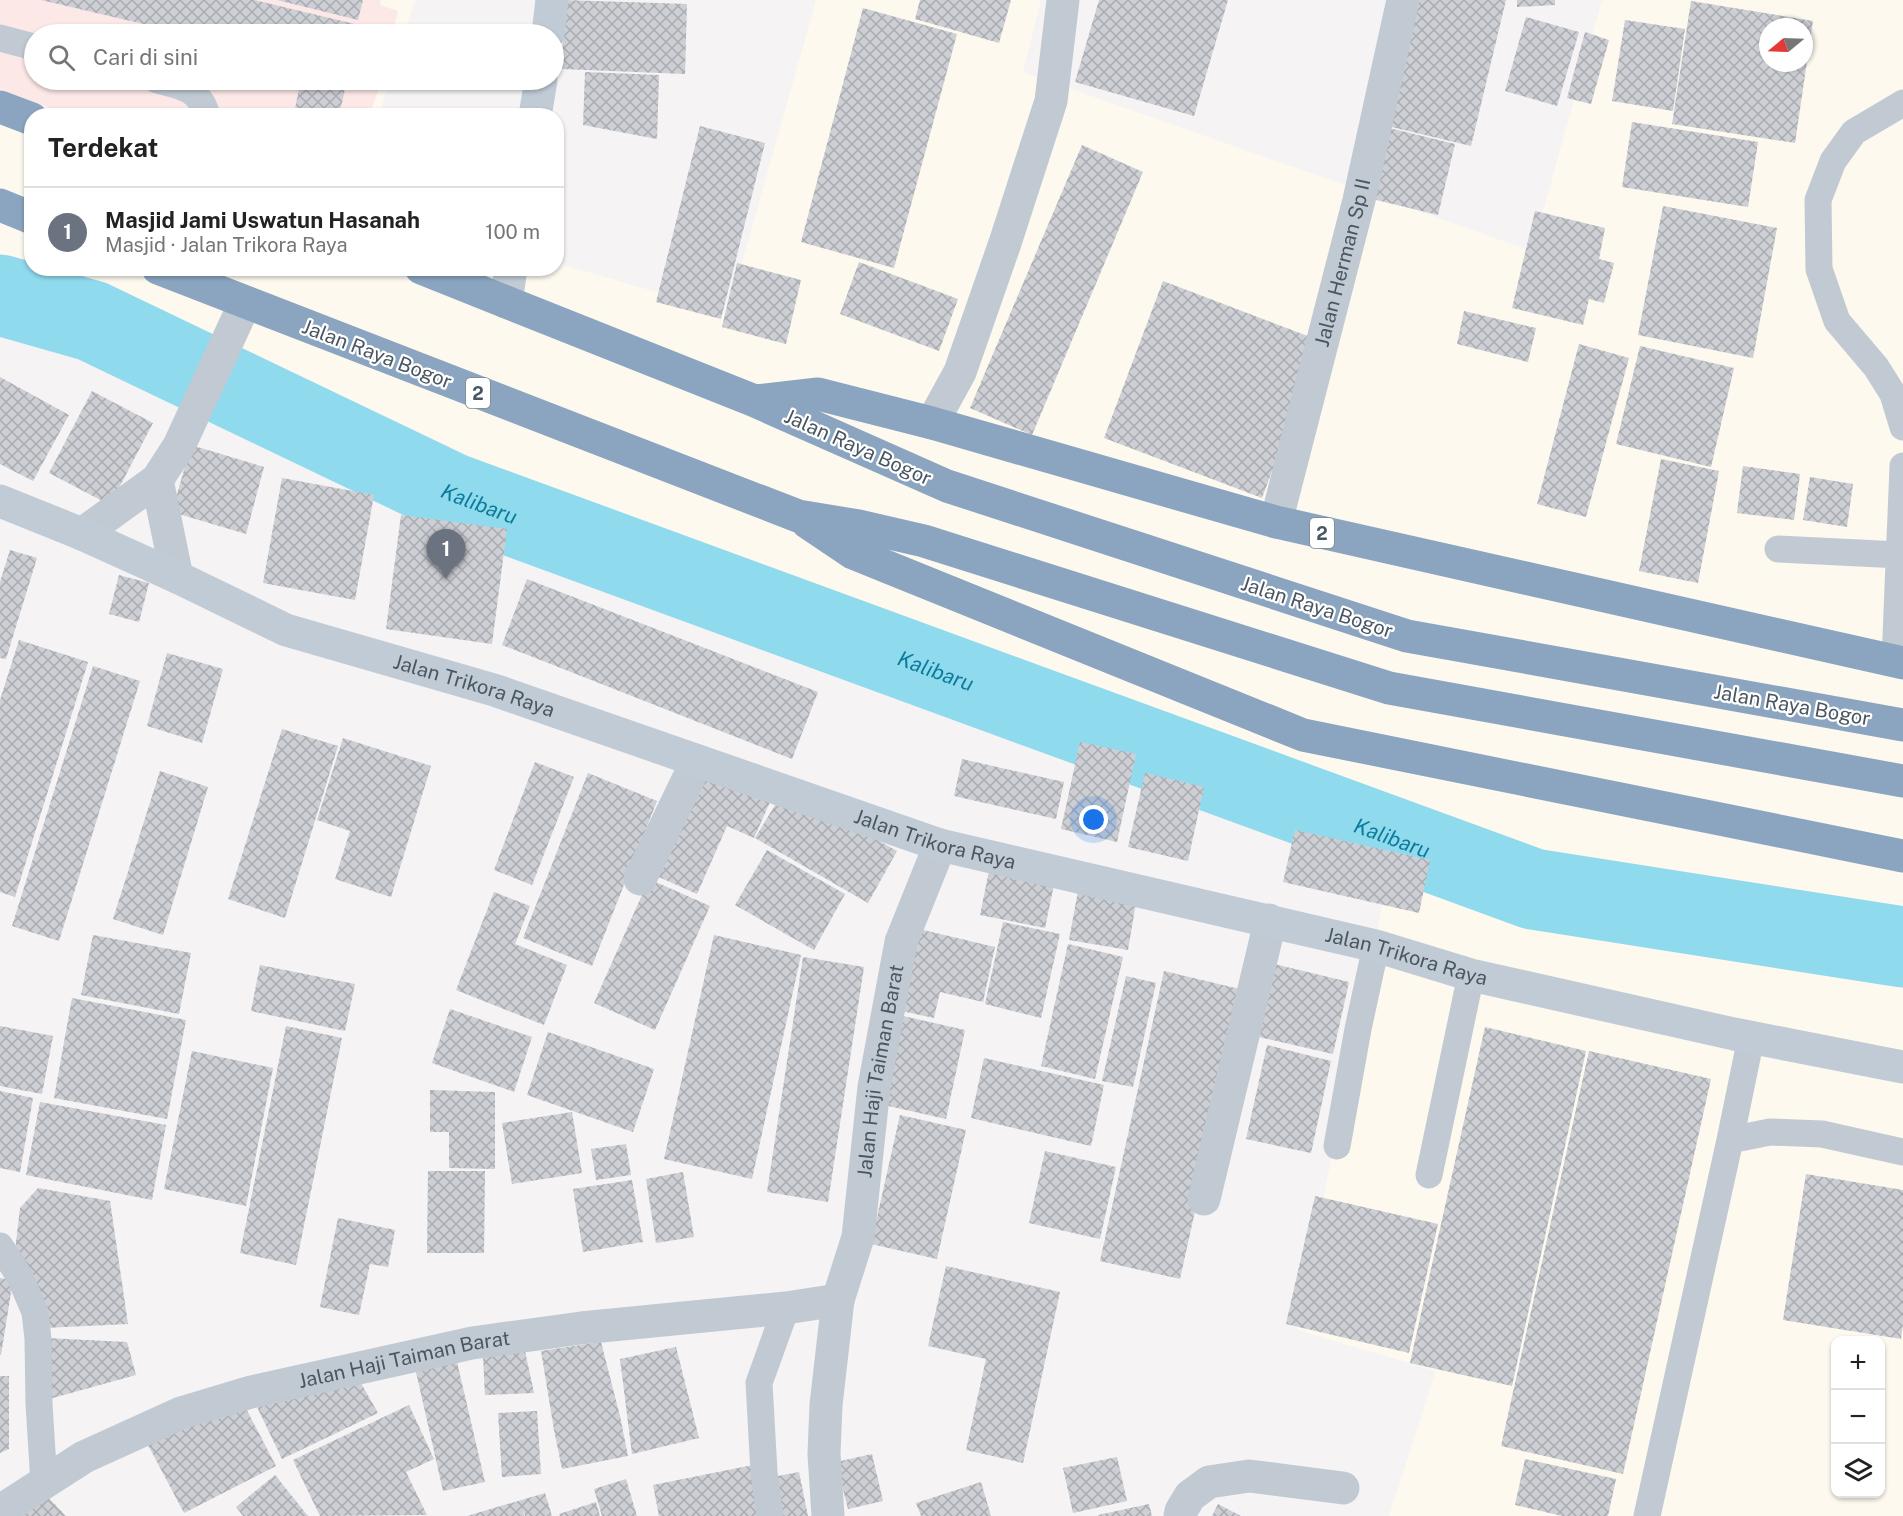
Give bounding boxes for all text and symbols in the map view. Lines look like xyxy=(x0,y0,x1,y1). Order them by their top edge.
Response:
north arrow xyxy=(1759,18,1813,72)
search box xyxy=(24,24,564,90)
icon: search xyxy=(45,41,78,74)
text: Cari di sini xyxy=(93,44,198,70)
text: Terdekat xyxy=(48,132,158,163)
street label: Jalan Herman Sp II xyxy=(1310,176,1375,349)
text: Masjid Jami Uswatun Hasanah xyxy=(105,207,420,233)
text: 1 xyxy=(63,220,72,244)
text: 100 m xyxy=(485,220,540,244)
text: Masjid · Jalan Trikora Raya xyxy=(105,233,348,257)
street label: Jalan Raya Bogor xyxy=(299,314,456,394)
road number: 2 xyxy=(466,378,490,408)
street label: Jalan Raya Bogor xyxy=(781,404,936,490)
water label: Kalibaru xyxy=(437,478,521,529)
road number: 2 xyxy=(1310,518,1334,548)
pin: 1 xyxy=(426,530,466,579)
street label: Jalan Raya Bogor xyxy=(1238,571,1396,643)
water label: Kalibaru xyxy=(894,645,977,696)
street label: Jalan Trikora Raya xyxy=(391,650,558,722)
street label: Jalan Raya Bogor xyxy=(1712,679,1872,731)
street label: Jalan Trikora Raya xyxy=(851,804,1018,874)
your location xyxy=(1079,805,1108,834)
water label: Kalibaru xyxy=(1351,812,1434,863)
street label: Jalan Trikora Raya xyxy=(1323,923,1490,990)
street label: Jalan Haji Taiman Barat xyxy=(852,962,909,1179)
street label: Jalan Haji Taiman Barat xyxy=(296,1326,511,1393)
map controls xyxy=(1831,1336,1885,1498)
button: + xyxy=(1831,1336,1885,1390)
button: − xyxy=(1831,1390,1885,1444)
button: layers xyxy=(1831,1444,1885,1498)

